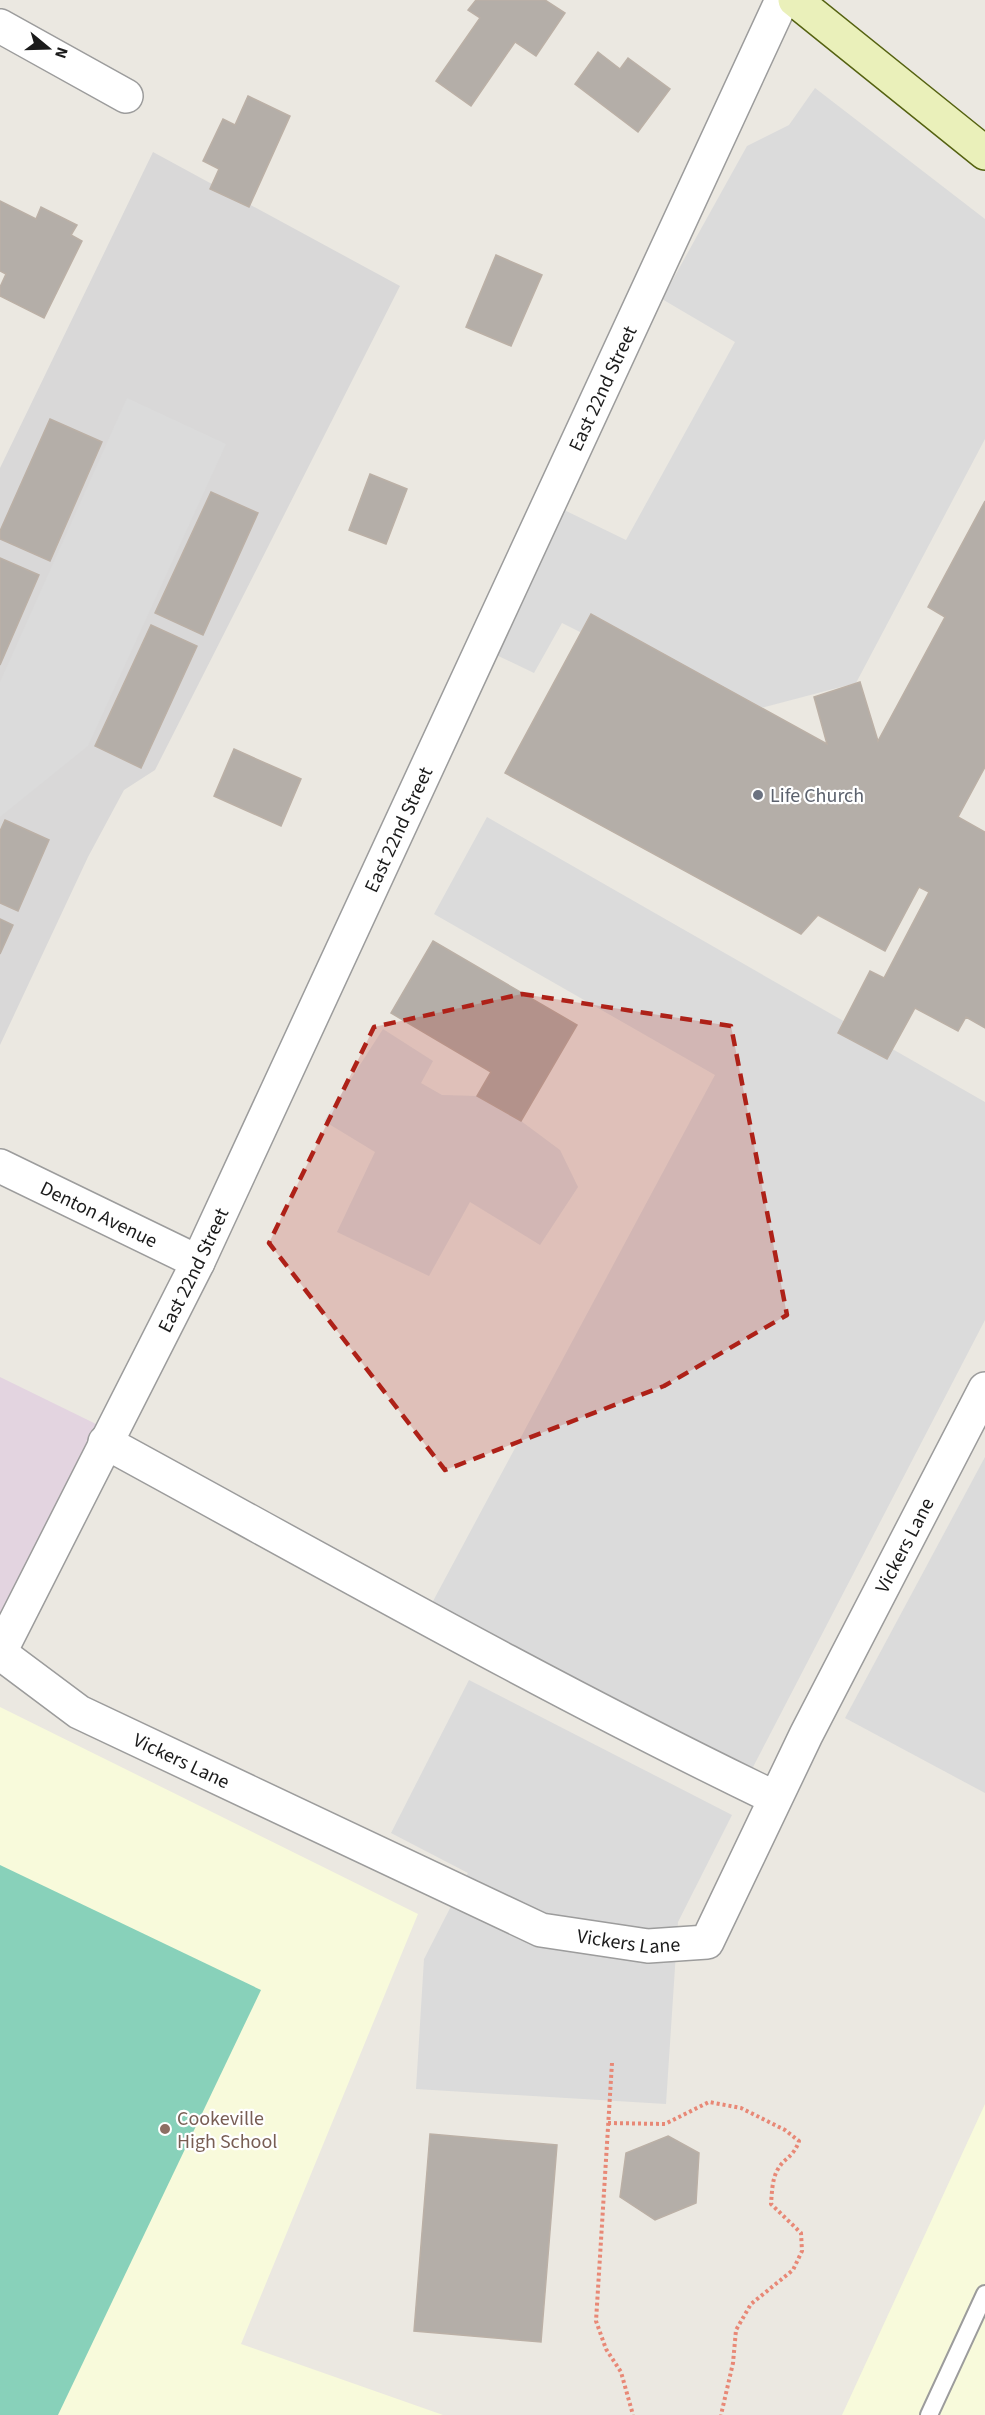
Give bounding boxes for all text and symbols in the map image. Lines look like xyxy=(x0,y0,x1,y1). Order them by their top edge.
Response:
north arrow xyxy=(18,18,78,78)
text: N xyxy=(49,44,73,61)
street label: East 22nd Street xyxy=(562,321,644,456)
street label: East 22nd Street xyxy=(358,762,440,897)
place label: Life Church xyxy=(770,782,864,810)
marker: Life Church xyxy=(751,788,765,802)
street label: Denton Avenue xyxy=(35,1175,162,1255)
street label: East 22nd Street xyxy=(151,1203,236,1338)
street label: Vickers Lane xyxy=(869,1493,941,1598)
street label: Vickers Lane xyxy=(128,1726,234,1796)
street label: Vickers Lane xyxy=(575,1923,681,1961)
place label: Cookeville High School xyxy=(177,2105,277,2156)
marker: Cookeville High School xyxy=(158,2122,172,2136)

